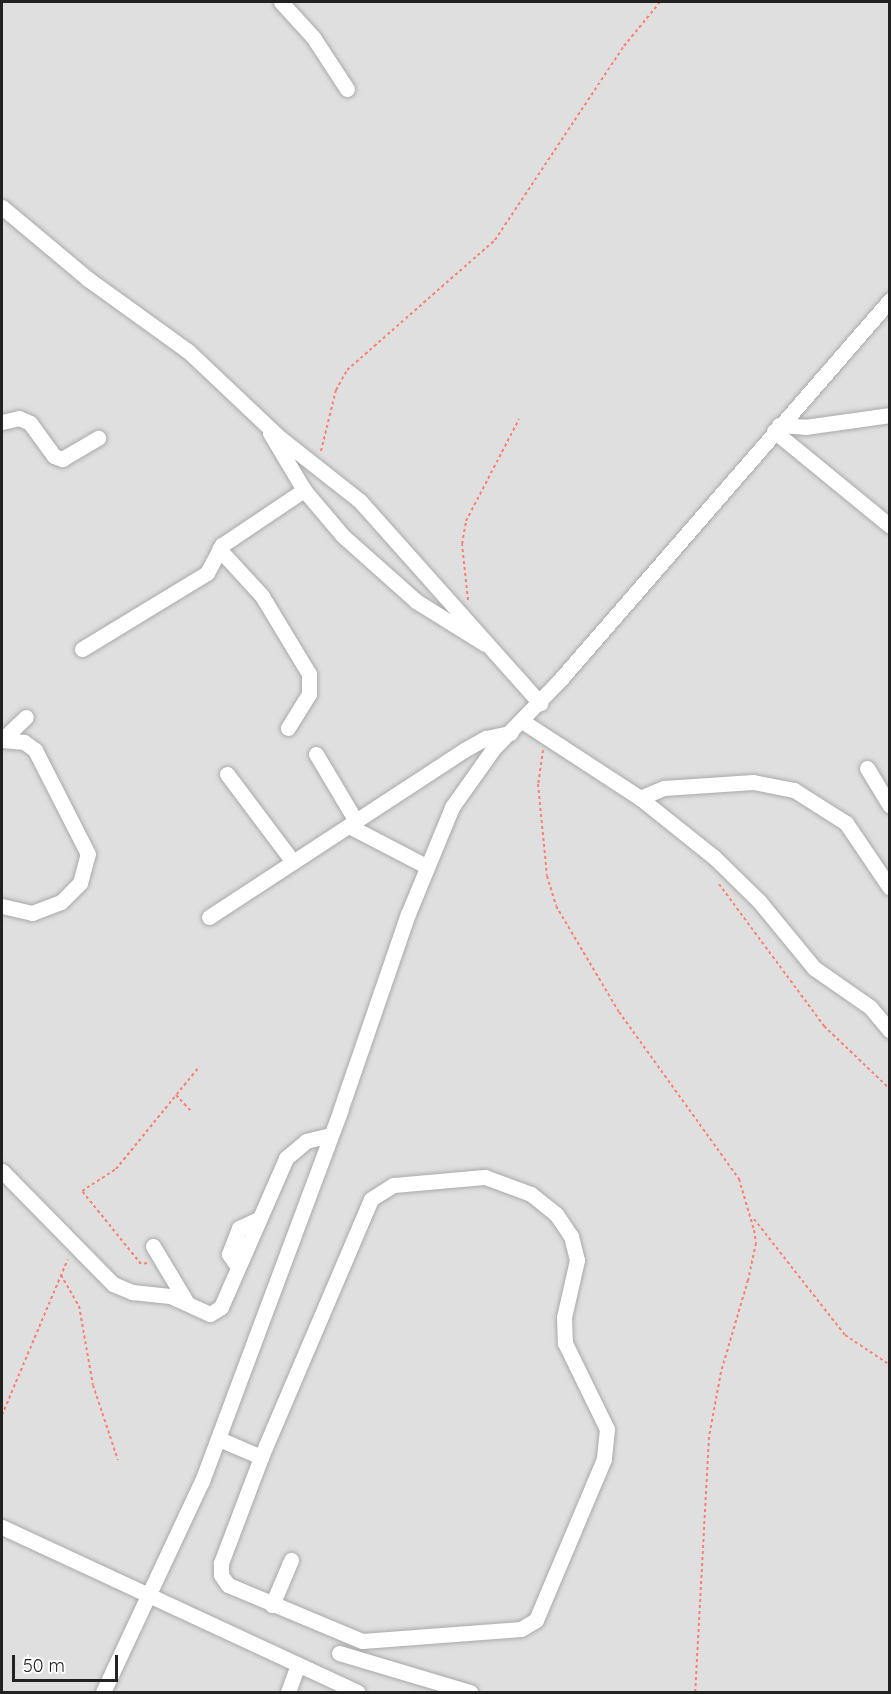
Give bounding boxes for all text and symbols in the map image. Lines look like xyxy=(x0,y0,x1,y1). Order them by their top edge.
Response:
scale bar xyxy=(15,1643,122,1681)
text: 50 m xyxy=(23,1654,65,1677)

